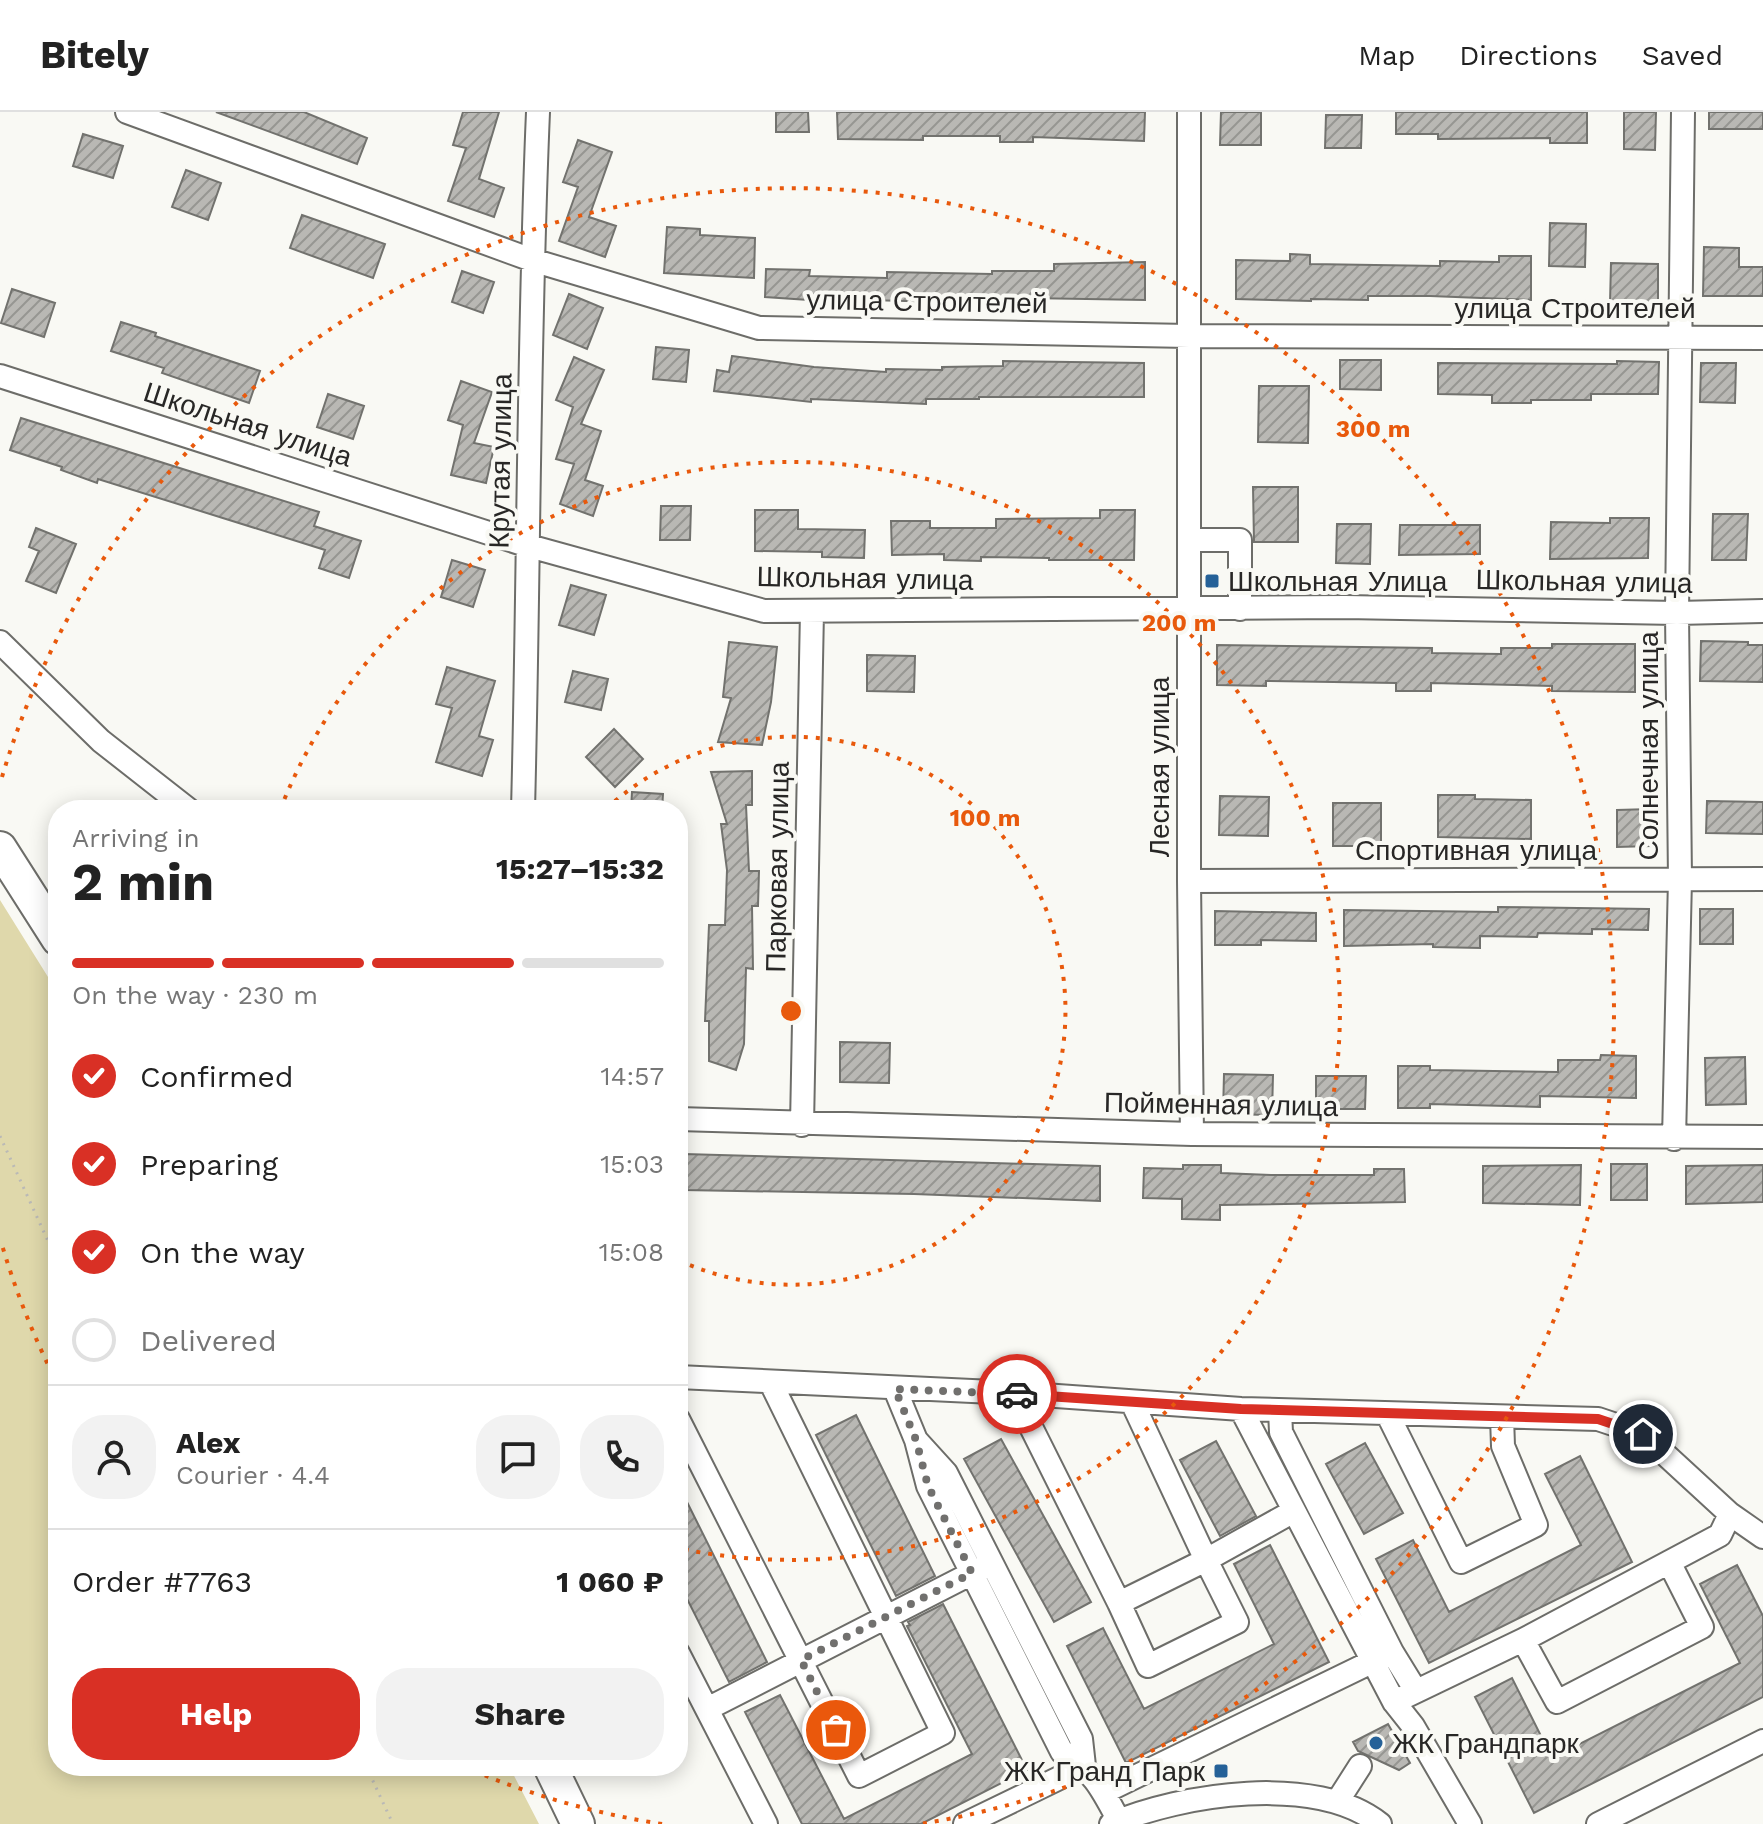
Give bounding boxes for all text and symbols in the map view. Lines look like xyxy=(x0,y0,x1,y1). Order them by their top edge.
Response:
text: Bitely xyxy=(40,33,149,77)
text: Map xyxy=(1358,39,1415,72)
text: Directions xyxy=(1459,39,1598,72)
text: Saved xyxy=(1642,39,1723,72)
street label: улица Строителей xyxy=(806,283,1048,320)
street label: улица Строителей xyxy=(1454,292,1696,325)
street label: Крутая улица xyxy=(482,373,519,549)
street label: Школьная улица xyxy=(140,375,356,474)
text: 300 m xyxy=(1336,415,1410,443)
street label: Школьная улица xyxy=(756,560,974,597)
street label: Школьная улица xyxy=(1475,563,1693,600)
place label: Школьная Улица xyxy=(1228,565,1448,598)
marker: Школьная Улица xyxy=(1203,572,1221,590)
text: 200 m xyxy=(1142,609,1216,637)
street label: Солнечная улица xyxy=(1632,631,1665,860)
street label: Лесная улица xyxy=(1143,676,1176,857)
street label: Парковая улица xyxy=(759,761,796,973)
text: 100 m xyxy=(950,804,1020,832)
text: Arriving in xyxy=(72,823,200,853)
street label: Спортивная улица xyxy=(1355,834,1597,867)
text: 15:27–15:32 xyxy=(496,851,664,886)
text: 2 min xyxy=(72,852,214,913)
text: On the way · 230 m xyxy=(72,980,318,1010)
centre of rings xyxy=(777,997,805,1025)
icon: check xyxy=(72,1054,116,1098)
text: Confirmed xyxy=(140,1059,294,1094)
text: 14:57 xyxy=(601,1061,664,1091)
street label: Пойменная улица xyxy=(1104,1086,1339,1123)
icon: check xyxy=(72,1142,116,1186)
text: Preparing xyxy=(140,1147,278,1182)
text: 15:03 xyxy=(600,1149,664,1179)
icon: check xyxy=(72,1230,116,1274)
text: On the way xyxy=(140,1235,305,1270)
text: 15:08 xyxy=(599,1237,664,1267)
text: Delivered xyxy=(140,1323,277,1358)
courier xyxy=(977,1354,1057,1434)
icon: car xyxy=(995,1372,1039,1416)
pin xyxy=(1609,1400,1677,1468)
icon: home xyxy=(1621,1412,1665,1456)
button: person xyxy=(72,1415,156,1499)
button: chat xyxy=(476,1415,560,1499)
button: phone xyxy=(580,1415,664,1499)
text: Alex xyxy=(176,1425,240,1460)
text: Courier · 4.4 xyxy=(176,1460,330,1490)
text: Order #7763 xyxy=(72,1564,252,1599)
text: 1 060 ₽ xyxy=(556,1564,664,1599)
button: Help xyxy=(72,1668,360,1760)
button: Share xyxy=(376,1668,664,1760)
pin xyxy=(802,1696,870,1764)
icon: bag xyxy=(814,1708,858,1752)
place label: ЖК Грандпарк xyxy=(1392,1727,1580,1760)
marker: ЖК Грандпарк xyxy=(1367,1734,1385,1752)
place label: ЖК Гранд Парк xyxy=(1004,1755,1206,1788)
marker: ЖК Гранд Парк xyxy=(1212,1762,1230,1780)

